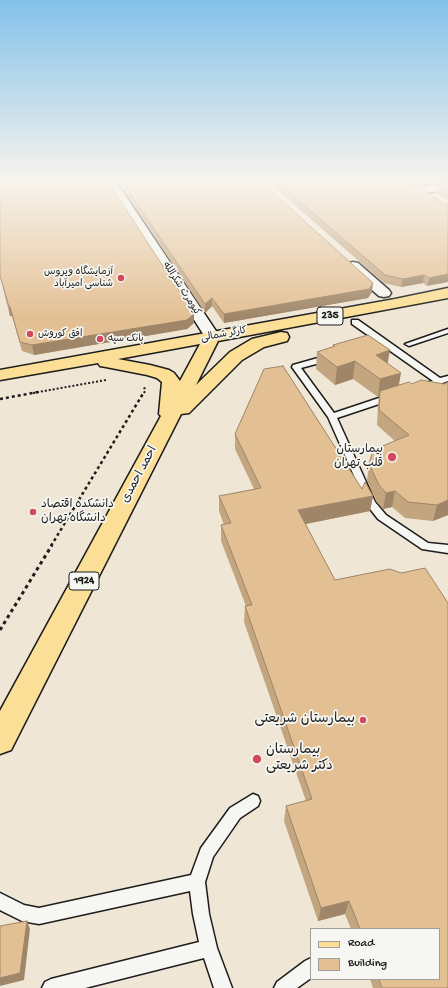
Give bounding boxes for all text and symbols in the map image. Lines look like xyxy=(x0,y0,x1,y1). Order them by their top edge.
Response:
street label: کیومرث شکرالله xyxy=(159,260,203,318)
place label: آزمایشگاه ویروس شناسی امیرآباد xyxy=(44,266,113,290)
marker: آزمایشگاه ویروس شناسی امیرآباد xyxy=(116,273,126,283)
road number: 235 xyxy=(317,307,343,325)
street label: کارگر شمالی xyxy=(200,325,248,345)
place label: افق کوروش xyxy=(38,328,82,340)
marker: افق کوروش xyxy=(25,329,35,339)
place label: بانک سپه xyxy=(108,333,144,345)
marker: بانک سپه xyxy=(95,334,105,344)
place label: بیمارستان قلب تهران xyxy=(334,443,383,471)
street label: احمد احمدی xyxy=(119,444,161,506)
marker: بیمارستان قلب تهران xyxy=(386,451,398,463)
place label: دانشکده اقتصاد دانشگاه تهران xyxy=(41,498,114,526)
marker: دانشکده اقتصاد دانشگاه تهران xyxy=(28,507,38,517)
road number: 1924 xyxy=(69,572,99,590)
place label: بیمارستان شریعتی xyxy=(254,712,355,728)
marker: بیمارستان شریعتی xyxy=(358,715,368,725)
place label: بیمارستان دکتر شریعتی xyxy=(266,743,333,776)
marker: بیمارستان دکتر شریعتی xyxy=(251,753,263,765)
legend xyxy=(310,928,440,980)
text: Road xyxy=(348,937,374,951)
text: Building xyxy=(348,957,387,971)

